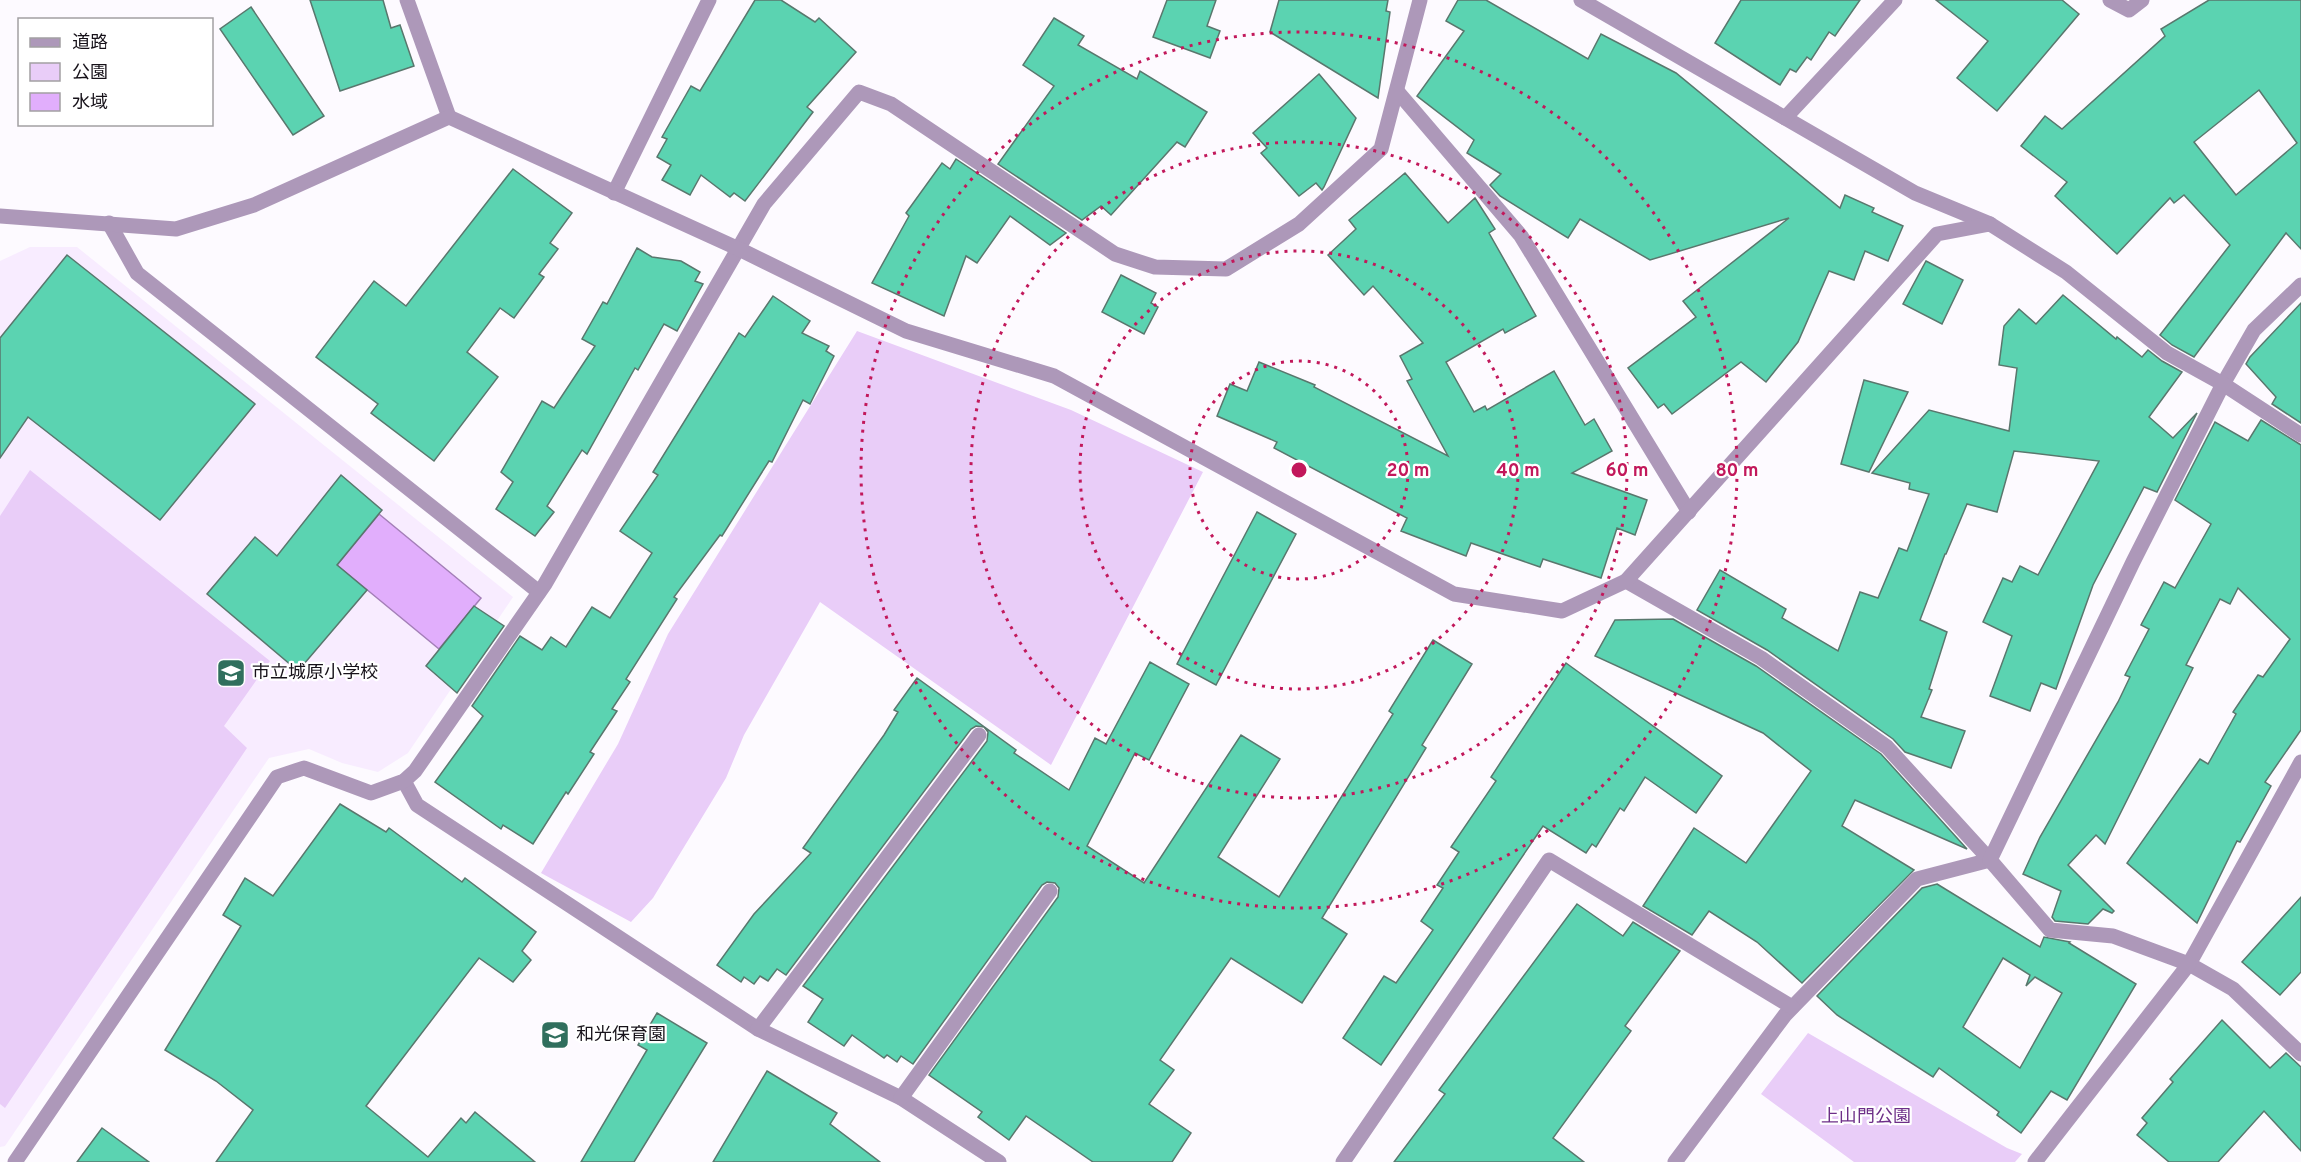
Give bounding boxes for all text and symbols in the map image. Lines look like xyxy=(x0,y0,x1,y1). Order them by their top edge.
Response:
legend xyxy=(18,18,213,126)
text: 道路 xyxy=(72,32,108,55)
text: 公園 xyxy=(72,62,108,85)
text: 水域 xyxy=(72,92,108,115)
centre of rings xyxy=(1289,460,1309,480)
text: 20 m xyxy=(1386,460,1430,483)
text: 40 m xyxy=(1496,460,1540,483)
text: 60 m xyxy=(1605,460,1649,483)
text: 80 m xyxy=(1715,460,1759,483)
school or university icon: 市立城原小学校 xyxy=(215,657,247,689)
place label: 市立城原小学校 xyxy=(252,662,378,685)
school or university icon: 和光保育園 xyxy=(539,1019,571,1051)
place label: 和光保育園 xyxy=(576,1024,666,1047)
park label: 上山門公園 xyxy=(1821,1106,1911,1129)

